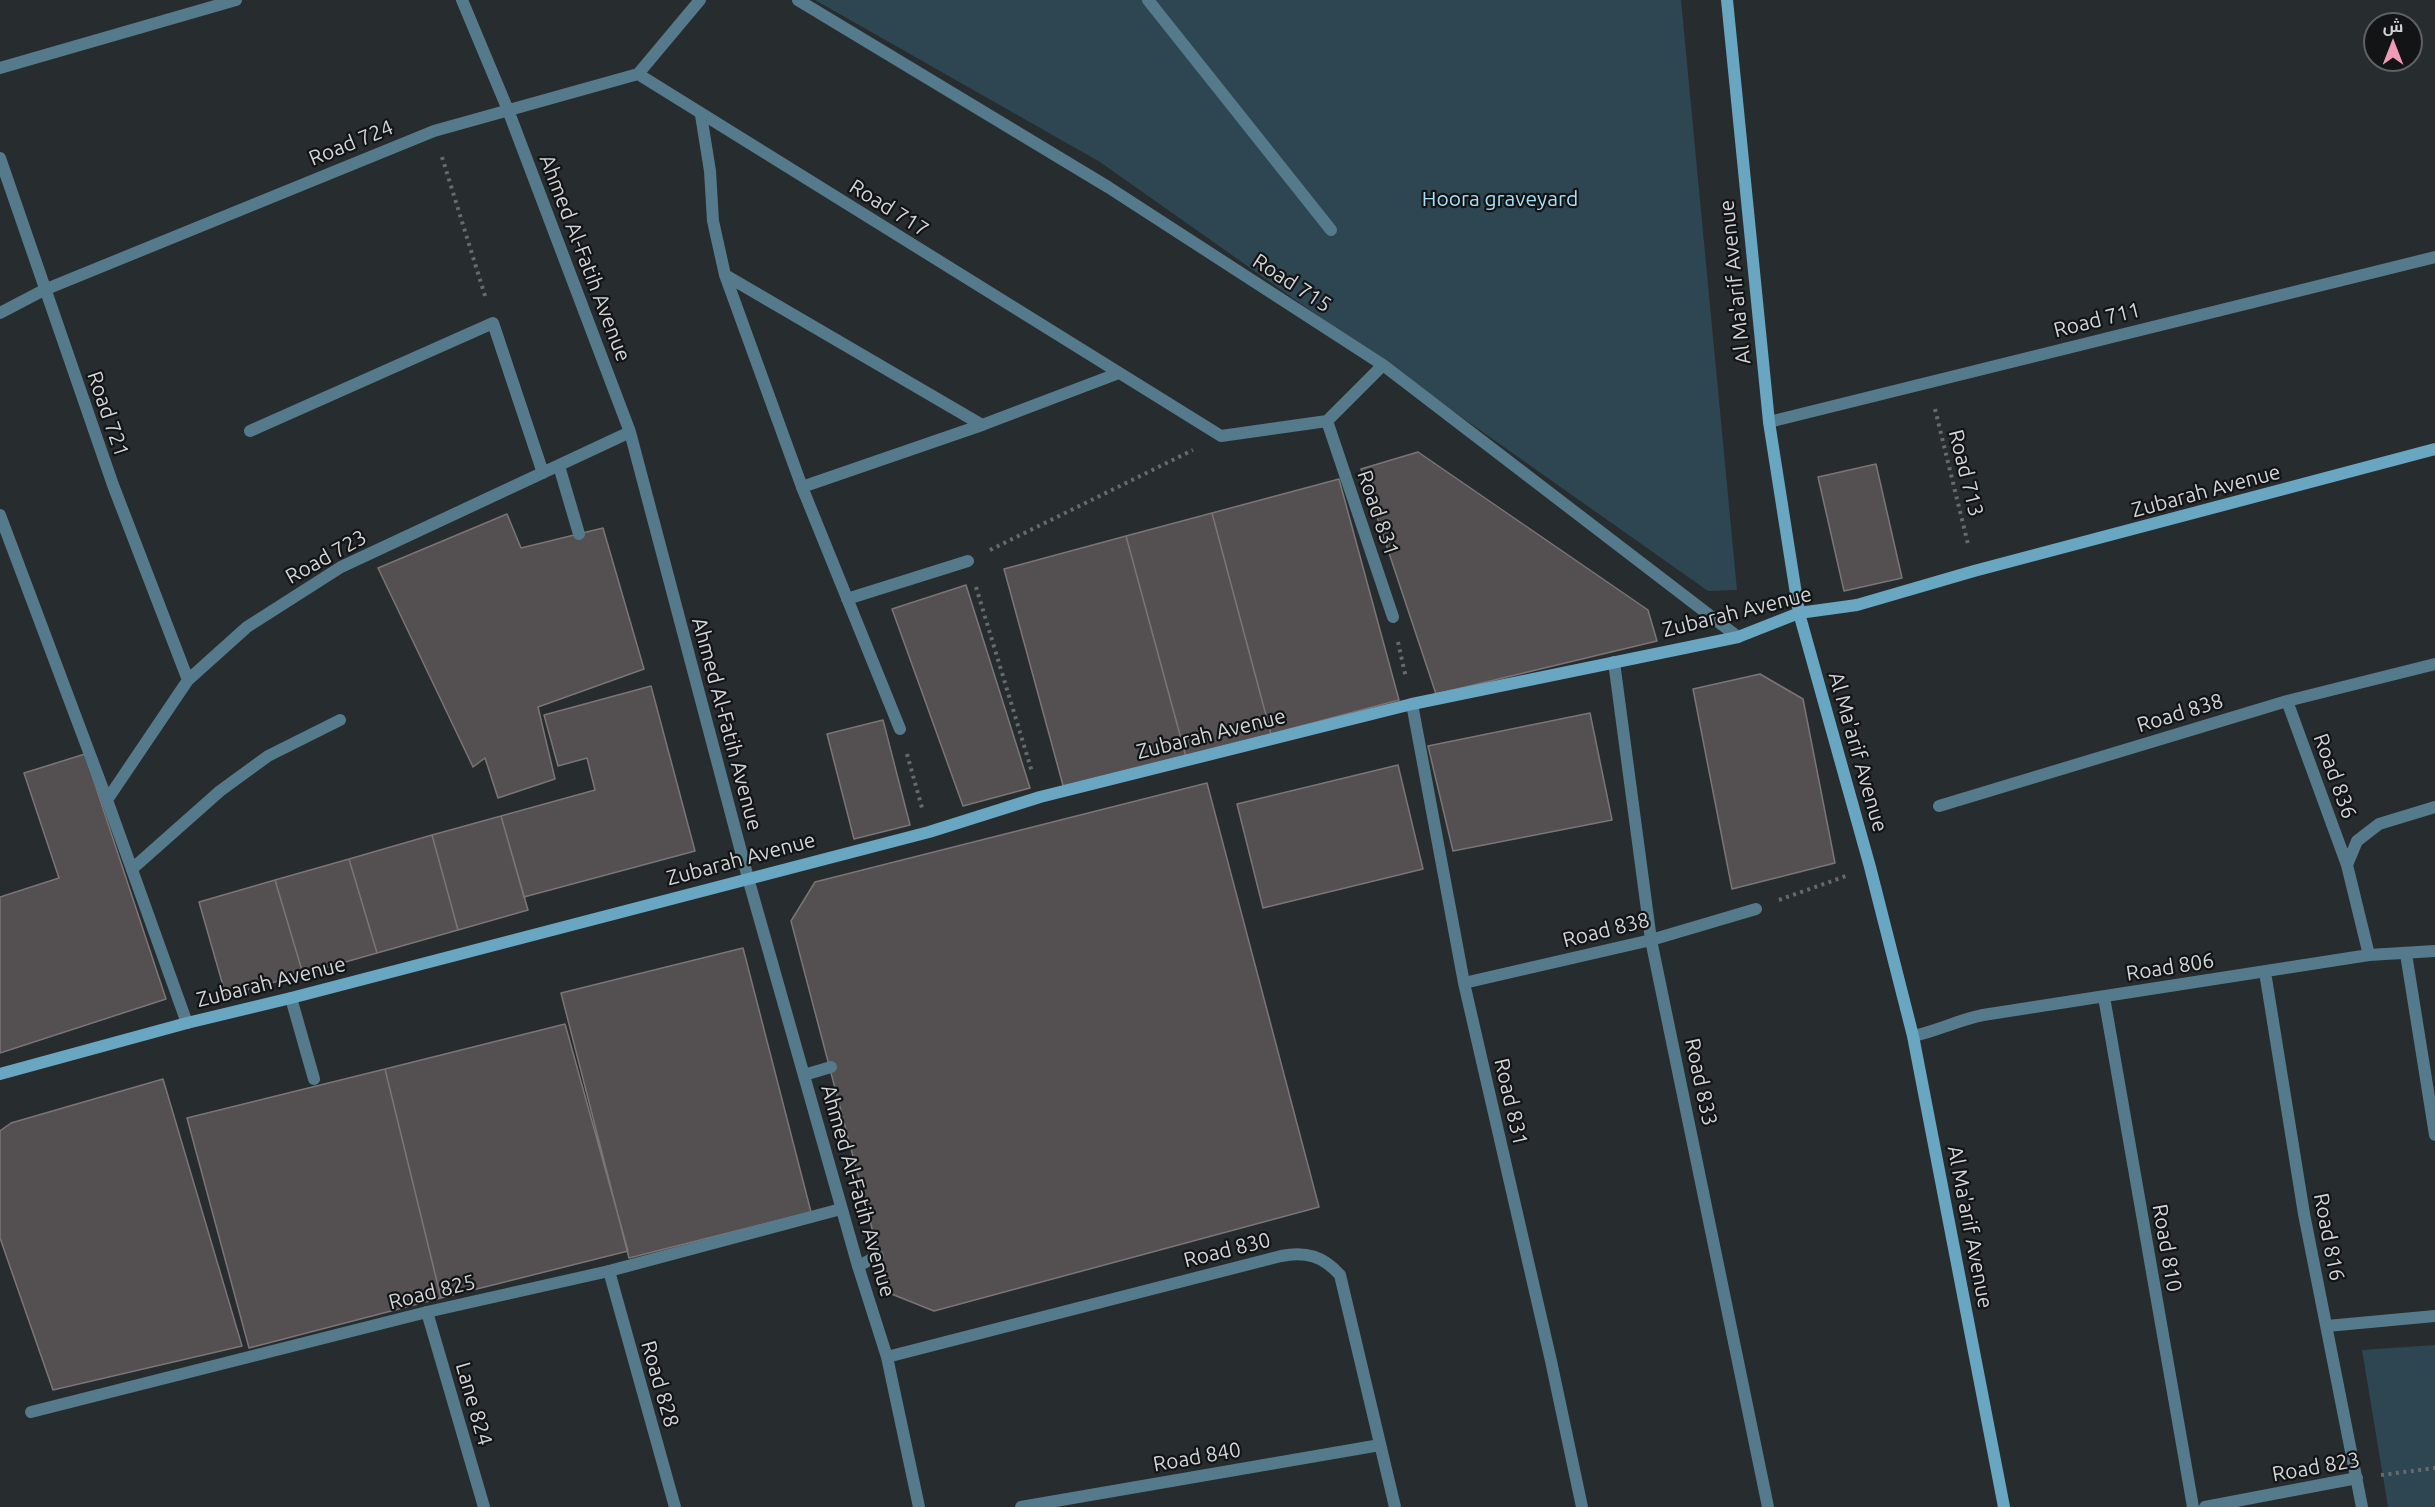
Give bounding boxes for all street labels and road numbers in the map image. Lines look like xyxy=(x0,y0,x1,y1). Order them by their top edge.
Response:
street label: Road 724 xyxy=(305,115,397,171)
street label: Ahmed Al-Fatih Avenue xyxy=(534,151,636,365)
street label: Road 717 xyxy=(845,174,933,242)
street label: Al Ma'arif Avenue xyxy=(1714,199,1756,365)
street label: Road 715 xyxy=(1248,248,1336,318)
street label: Road 711 xyxy=(2051,297,2143,343)
street label: Road 721 xyxy=(82,368,134,460)
street label: Road 713 xyxy=(1943,427,1989,519)
street label: Zubarah Avenue xyxy=(2129,459,2283,523)
street label: Road 831 xyxy=(1352,467,1404,559)
street label: Road 723 xyxy=(281,524,371,590)
street label: Zubarah Avenue xyxy=(1660,581,1814,643)
street label: Ahmed Al-Fatih Avenue xyxy=(686,615,768,833)
street label: Al Ma'arif Avenue xyxy=(1823,669,1893,835)
street label: Road 838 xyxy=(2134,688,2226,738)
street label: Zubarah Avenue xyxy=(1134,703,1288,765)
street label: Road 836 xyxy=(2308,730,2362,822)
street label: Zubarah Avenue xyxy=(664,827,818,891)
street label: Road 838 xyxy=(1560,907,1652,953)
street label: Road 806 xyxy=(2124,948,2216,986)
street label: Zubarah Avenue xyxy=(194,951,348,1013)
street label: Road 833 xyxy=(1679,1036,1723,1128)
street label: Road 831 xyxy=(1489,1056,1533,1148)
street label: Ahmed Al-Fatih Avenue xyxy=(816,1082,900,1300)
street label: Al Ma'arif Avenue xyxy=(1942,1144,1998,1310)
street label: Road 816 xyxy=(2308,1191,2350,1283)
street label: Road 810 xyxy=(2147,1202,2187,1294)
street label: Road 830 xyxy=(1181,1227,1273,1273)
street label: Road 825 xyxy=(386,1269,478,1315)
street label: Road 828 xyxy=(636,1338,684,1430)
street label: Lane 824 xyxy=(450,1359,498,1449)
street label: Road 840 xyxy=(1151,1437,1243,1477)
street label: Road 823 xyxy=(2270,1447,2362,1487)

